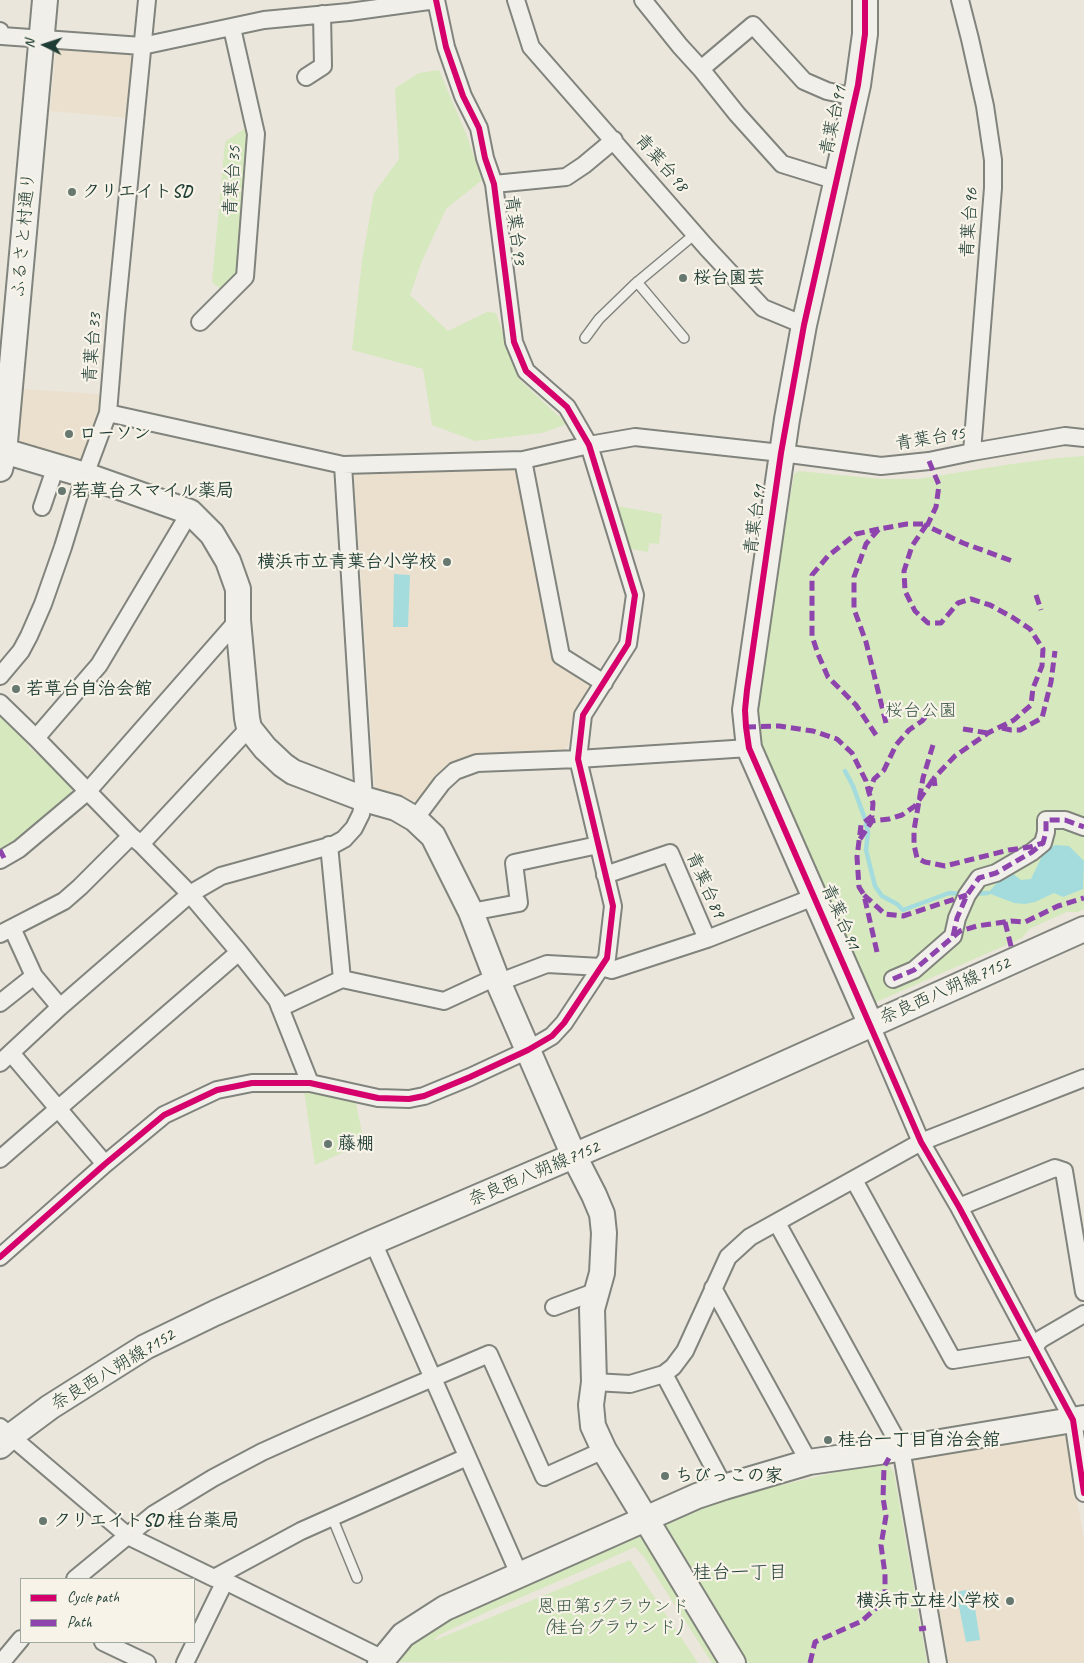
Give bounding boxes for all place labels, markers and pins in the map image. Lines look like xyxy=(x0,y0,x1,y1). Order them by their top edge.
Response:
place label: クリエイトSD xyxy=(82,181,192,203)
marker: クリエイトSD xyxy=(66,186,78,198)
place label: 桜台園芸 xyxy=(693,267,765,289)
marker: 桜台園芸 xyxy=(677,272,689,284)
place label: ローソン xyxy=(79,423,151,445)
marker: ローソン xyxy=(63,428,75,440)
place label: 若草台スマイル薬局 xyxy=(72,480,234,502)
marker: 若草台スマイル薬局 xyxy=(56,485,68,497)
place label: 横浜市立青葉台小学校 xyxy=(257,551,437,573)
marker: 横浜市立青葉台小学校 xyxy=(441,556,453,568)
place label: 若草台自治会館 xyxy=(26,678,152,700)
marker: 若草台自治会館 xyxy=(10,683,22,695)
place label: 藤棚 xyxy=(338,1133,374,1155)
marker: 藤棚 xyxy=(322,1138,334,1150)
place label: 桂台一丁目自治会舘 xyxy=(838,1429,1000,1451)
marker: 桂台一丁目自治会舘 xyxy=(822,1434,834,1446)
place label: ちびっこの家 xyxy=(675,1465,783,1487)
marker: ちびっこの家 xyxy=(659,1470,671,1482)
place label: クリエイトSD 桂台薬局 xyxy=(53,1510,239,1532)
marker: クリエイトSD 桂台薬局 xyxy=(37,1515,49,1527)
place label: 横浜市立桂小学校 xyxy=(856,1590,1000,1612)
marker: 横浜市立桂小学校 xyxy=(1004,1595,1016,1607)

